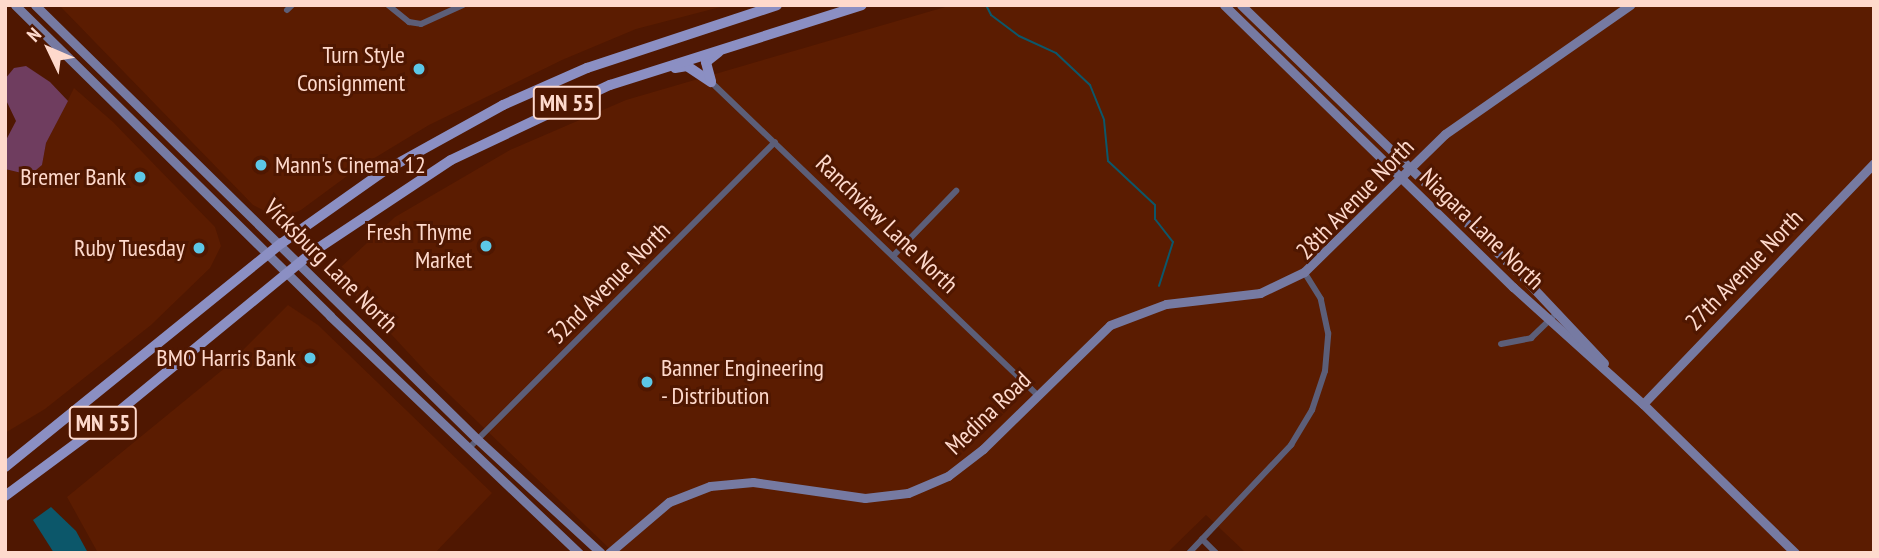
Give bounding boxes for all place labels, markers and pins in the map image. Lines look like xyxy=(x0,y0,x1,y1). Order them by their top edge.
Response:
place label: Turn Style Consignment xyxy=(297,41,405,97)
marker: Turn Style Consignment xyxy=(411,61,427,77)
place label: Mann's Cinema 12 xyxy=(275,151,426,179)
marker: Mann's Cinema 12 xyxy=(253,157,269,173)
place label: Bremer Bank xyxy=(20,163,126,191)
marker: Bremer Bank xyxy=(132,169,148,185)
place label: Fresh Thyme Market xyxy=(366,218,472,274)
place label: Ruby Tuesday xyxy=(73,234,185,262)
marker: Fresh Thyme Market xyxy=(478,238,494,254)
marker: Ruby Tuesday xyxy=(191,240,207,256)
place label: BMO Harris Bank xyxy=(156,344,296,372)
marker: BMO Harris Bank xyxy=(302,350,318,366)
place label: Banner Engineering - Distribution xyxy=(661,354,824,410)
marker: Banner Engineering - Distribution xyxy=(639,374,655,390)

